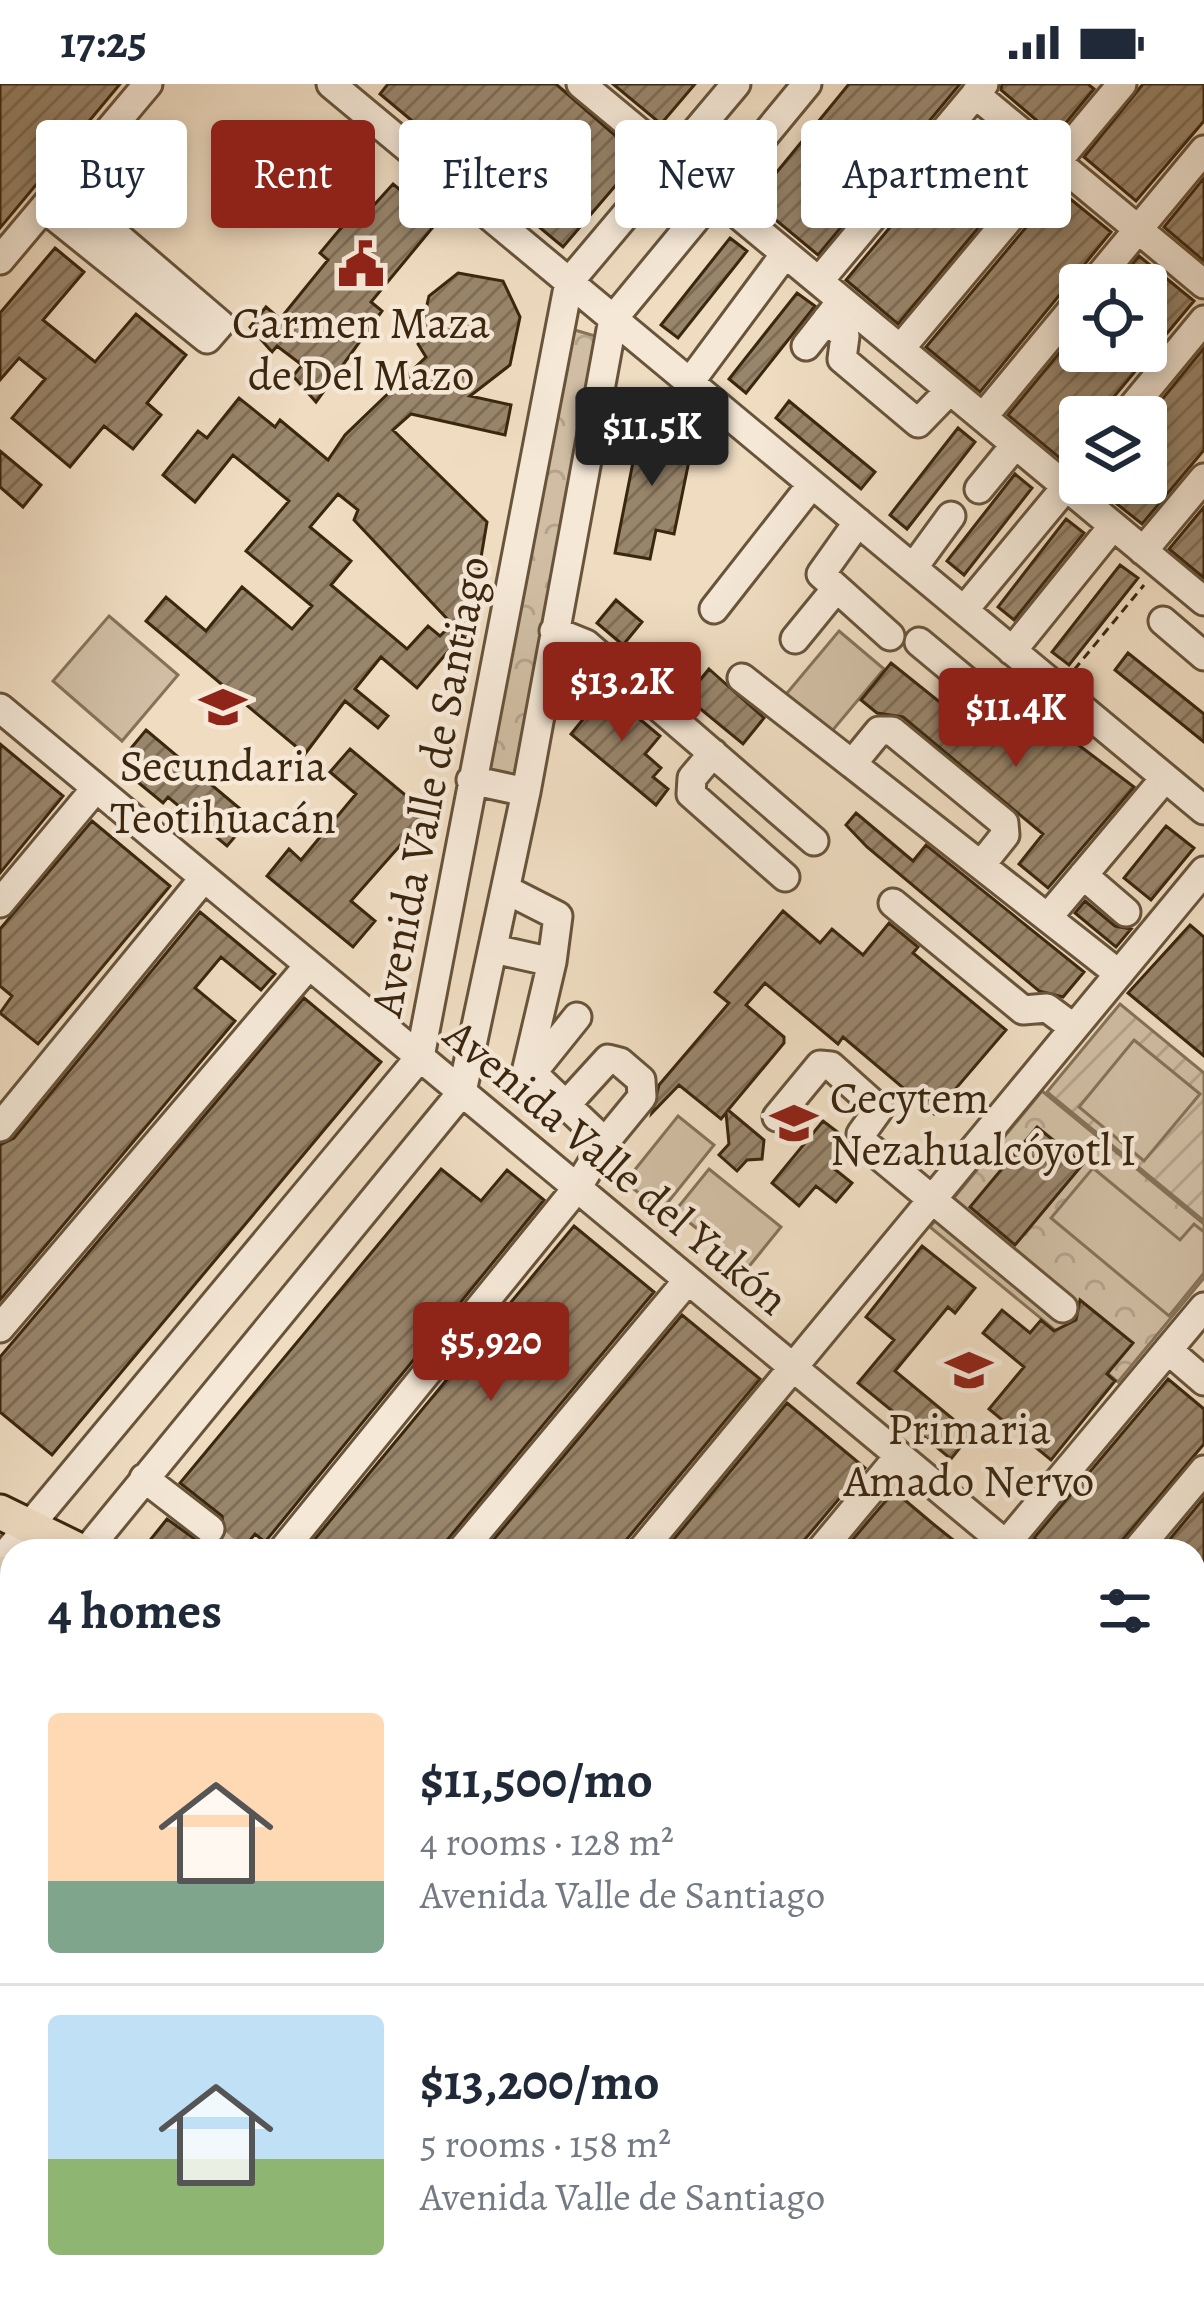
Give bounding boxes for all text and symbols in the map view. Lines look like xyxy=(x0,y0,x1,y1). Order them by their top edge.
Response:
text: 17:25 xyxy=(60,11,147,73)
chip: Buy xyxy=(36,120,187,228)
chip: Rent xyxy=(211,120,375,228)
chip: Filters xyxy=(399,120,591,228)
chip: New xyxy=(615,120,777,228)
chip: Apartment xyxy=(801,120,1071,228)
public building icon: Carmen Maza de Del Mazo xyxy=(336,239,386,289)
map controls xyxy=(1059,264,1167,504)
button: locate xyxy=(1059,264,1167,372)
place label: Carmen Maza de Del Mazo xyxy=(232,292,490,406)
pin: $11.5K xyxy=(554,387,750,489)
button: layers xyxy=(1059,396,1167,504)
text: $11.5K xyxy=(602,399,702,452)
street label: Avenida Valle de Santiago xyxy=(355,551,505,1022)
pin: $13.2K xyxy=(524,642,720,744)
text: $13.2K xyxy=(570,654,674,707)
pin: $11.4K xyxy=(918,668,1114,770)
text: $11.4K xyxy=(966,680,1066,733)
school or university icon: Secundaria Teotihuacán xyxy=(198,682,248,732)
place label: Secundaria Teotihuacán xyxy=(110,735,336,849)
street label: Avenida Valle del Yukón xyxy=(430,1004,802,1329)
place label: Cecytem Nezahualcóyotl I xyxy=(830,1067,1136,1181)
school or university icon: Cecytem Nezahualcóyotl I xyxy=(769,1098,819,1148)
pin: $5,920 xyxy=(393,1302,589,1404)
text: $5,920 xyxy=(440,1314,542,1367)
school or university icon: Primaria Amado Nervo xyxy=(944,1345,994,1395)
place label: Primaria Amado Nervo xyxy=(843,1398,1094,1512)
text: 4 homes xyxy=(48,1576,222,1646)
icon: filters xyxy=(1092,1578,1158,1644)
text: $11,500/mo xyxy=(420,1745,653,1815)
icon: home xyxy=(144,1761,288,1905)
text: 4 rooms · 128 m² xyxy=(420,1815,674,1868)
text: Avenida Valle de Santiago xyxy=(420,1868,825,1921)
text: $13,200/mo xyxy=(420,2047,659,2117)
icon: home xyxy=(144,2063,288,2207)
text: 5 rooms · 158 m² xyxy=(420,2117,671,2170)
text: Avenida Valle de Santiago xyxy=(420,2170,825,2223)

